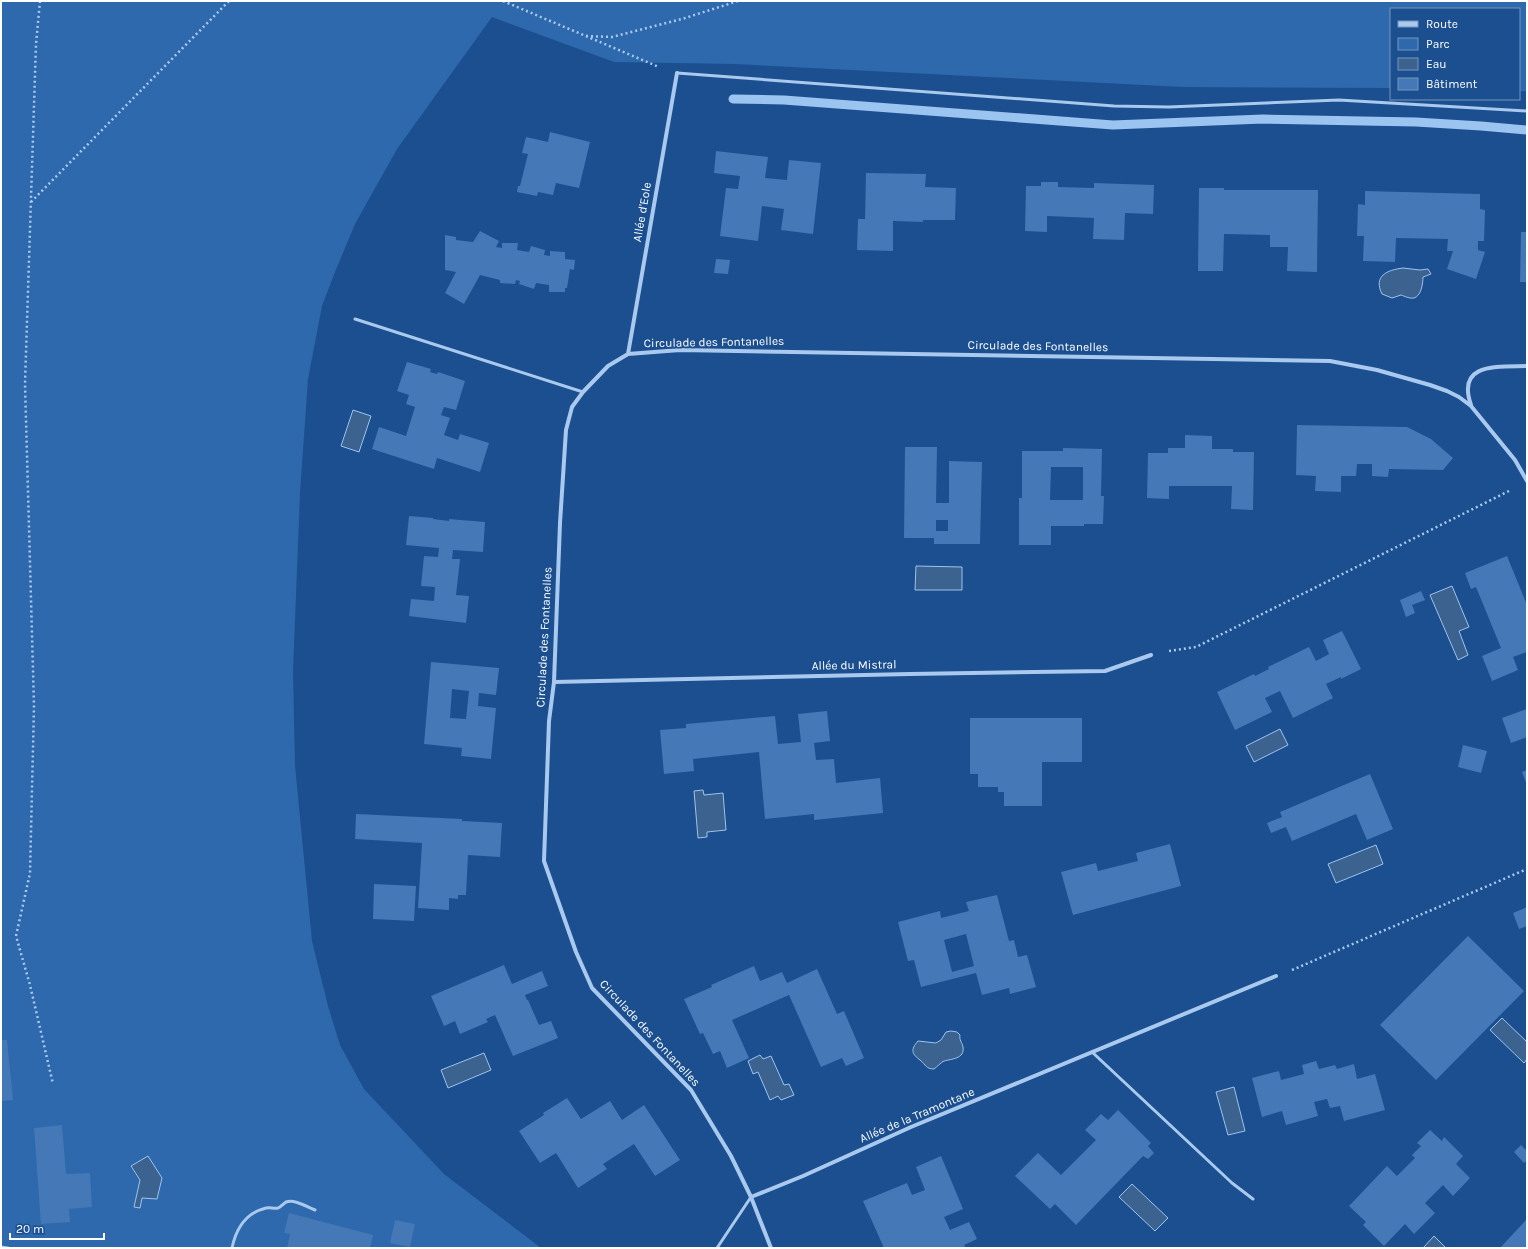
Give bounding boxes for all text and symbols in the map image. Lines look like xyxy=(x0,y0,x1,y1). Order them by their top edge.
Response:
legend xyxy=(1390,8,1520,100)
text: Route xyxy=(1426,17,1458,31)
text: Parc xyxy=(1426,37,1450,51)
text: Eau xyxy=(1426,57,1447,71)
text: Bâtiment xyxy=(1426,77,1478,91)
street label: Allée d'Eole xyxy=(630,181,654,243)
street label: Circulade des Fontanelles xyxy=(644,334,784,350)
street label: Circulade des Fontanelles xyxy=(968,338,1108,354)
street label: Circulade des Fontanelles xyxy=(533,566,555,708)
street label: Allée du Mistral xyxy=(811,657,897,673)
street label: Circulade des Fontanelles xyxy=(597,977,703,1089)
street label: Allée de la Tramontane xyxy=(857,1084,977,1146)
scale bar xyxy=(10,1215,104,1241)
text: 20 m xyxy=(16,1222,44,1236)

